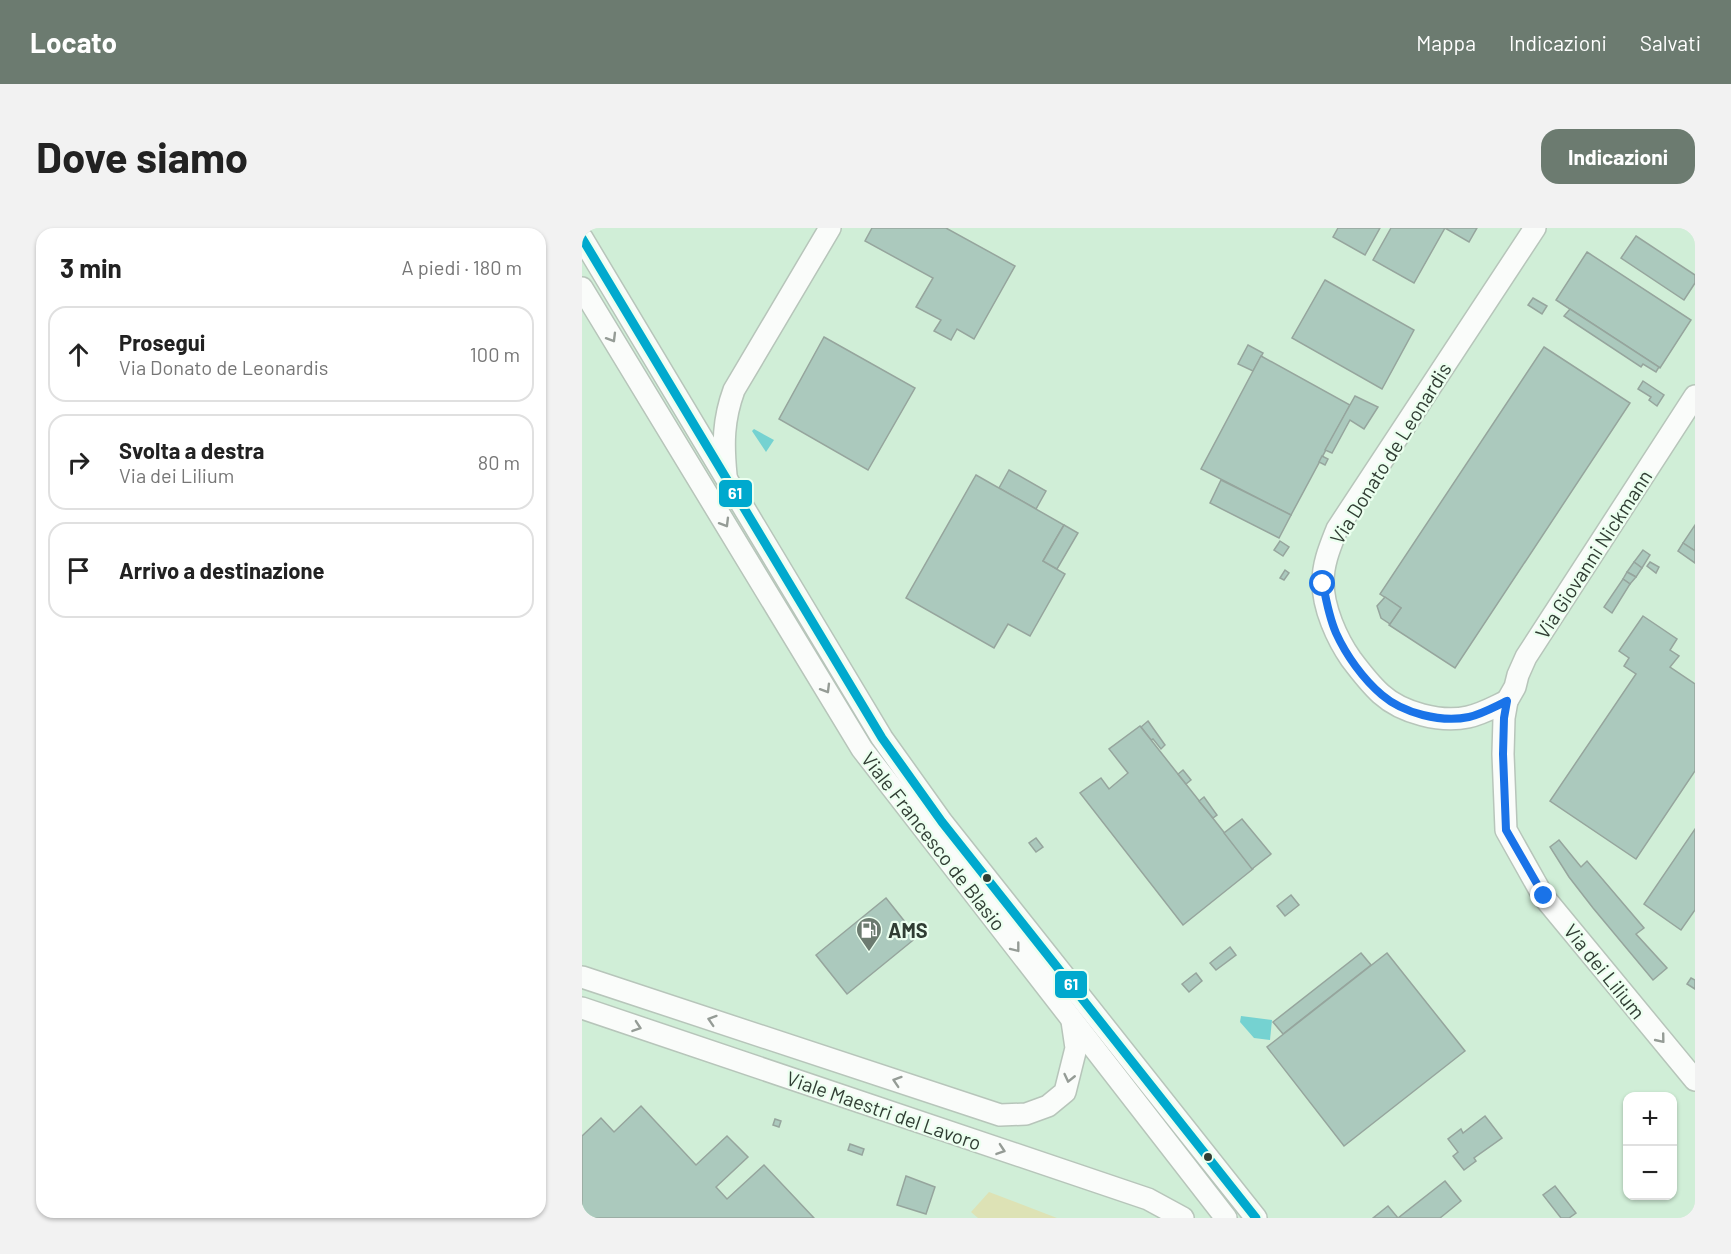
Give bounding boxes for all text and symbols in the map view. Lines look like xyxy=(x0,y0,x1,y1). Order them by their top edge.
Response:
text: Locato xyxy=(30,25,117,59)
text: Mappa xyxy=(1416,30,1476,55)
text: Indicazioni xyxy=(1509,30,1607,55)
text: Salvati xyxy=(1640,30,1701,55)
button: Indicazioni xyxy=(1541,129,1695,184)
text: Dove siamo xyxy=(36,131,248,181)
text: 3 min xyxy=(60,252,122,283)
text: A piedi · 180 m xyxy=(402,255,522,279)
text: Prosegui xyxy=(119,329,205,355)
one-way arrow xyxy=(605,332,617,342)
icon: ahead xyxy=(62,338,95,371)
text: 100 m xyxy=(470,342,520,366)
text: Via Donato de Leonardis xyxy=(119,355,328,379)
street label: Via Donato de Leonardis xyxy=(1324,358,1456,548)
text: Svolta a destra xyxy=(119,437,264,463)
icon: right xyxy=(62,446,95,479)
text: 80 m xyxy=(478,450,520,474)
text: Via dei Lilium xyxy=(119,463,234,487)
street label: Via Giovanni Nickmann xyxy=(1529,465,1657,643)
line badge: 61 xyxy=(718,479,753,508)
text: 61 xyxy=(728,483,742,502)
one-way arrow xyxy=(717,517,729,527)
icon: arrive xyxy=(62,554,95,587)
text: Arrivo a destinazione xyxy=(119,557,325,583)
route start xyxy=(1309,570,1335,596)
one-way arrow xyxy=(818,683,830,693)
street label: Viale Francesco de Blasio xyxy=(857,747,1011,935)
unlabelled marker xyxy=(981,872,993,884)
route end xyxy=(1530,882,1556,908)
fuel station icon: AMS xyxy=(854,915,884,953)
place label: AMS xyxy=(888,918,928,942)
street label: Via dei Lilium xyxy=(1559,919,1651,1023)
one-way arrow xyxy=(1009,941,1020,952)
line badge: 61 xyxy=(1054,970,1088,999)
text: 61 xyxy=(1064,974,1078,993)
one-way arrow xyxy=(707,1015,718,1027)
one-way arrow xyxy=(631,1019,642,1032)
one-way arrow xyxy=(1654,1032,1665,1043)
street label: Viale Maestri del Lavoro xyxy=(783,1065,985,1155)
one-way arrow xyxy=(1063,1072,1076,1082)
one-way arrow xyxy=(892,1076,903,1088)
map controls xyxy=(1623,1092,1677,1200)
button: + xyxy=(1623,1092,1677,1146)
one-way arrow xyxy=(995,1142,1006,1155)
button: − xyxy=(1623,1146,1677,1200)
unlabelled marker xyxy=(1202,1151,1214,1163)

